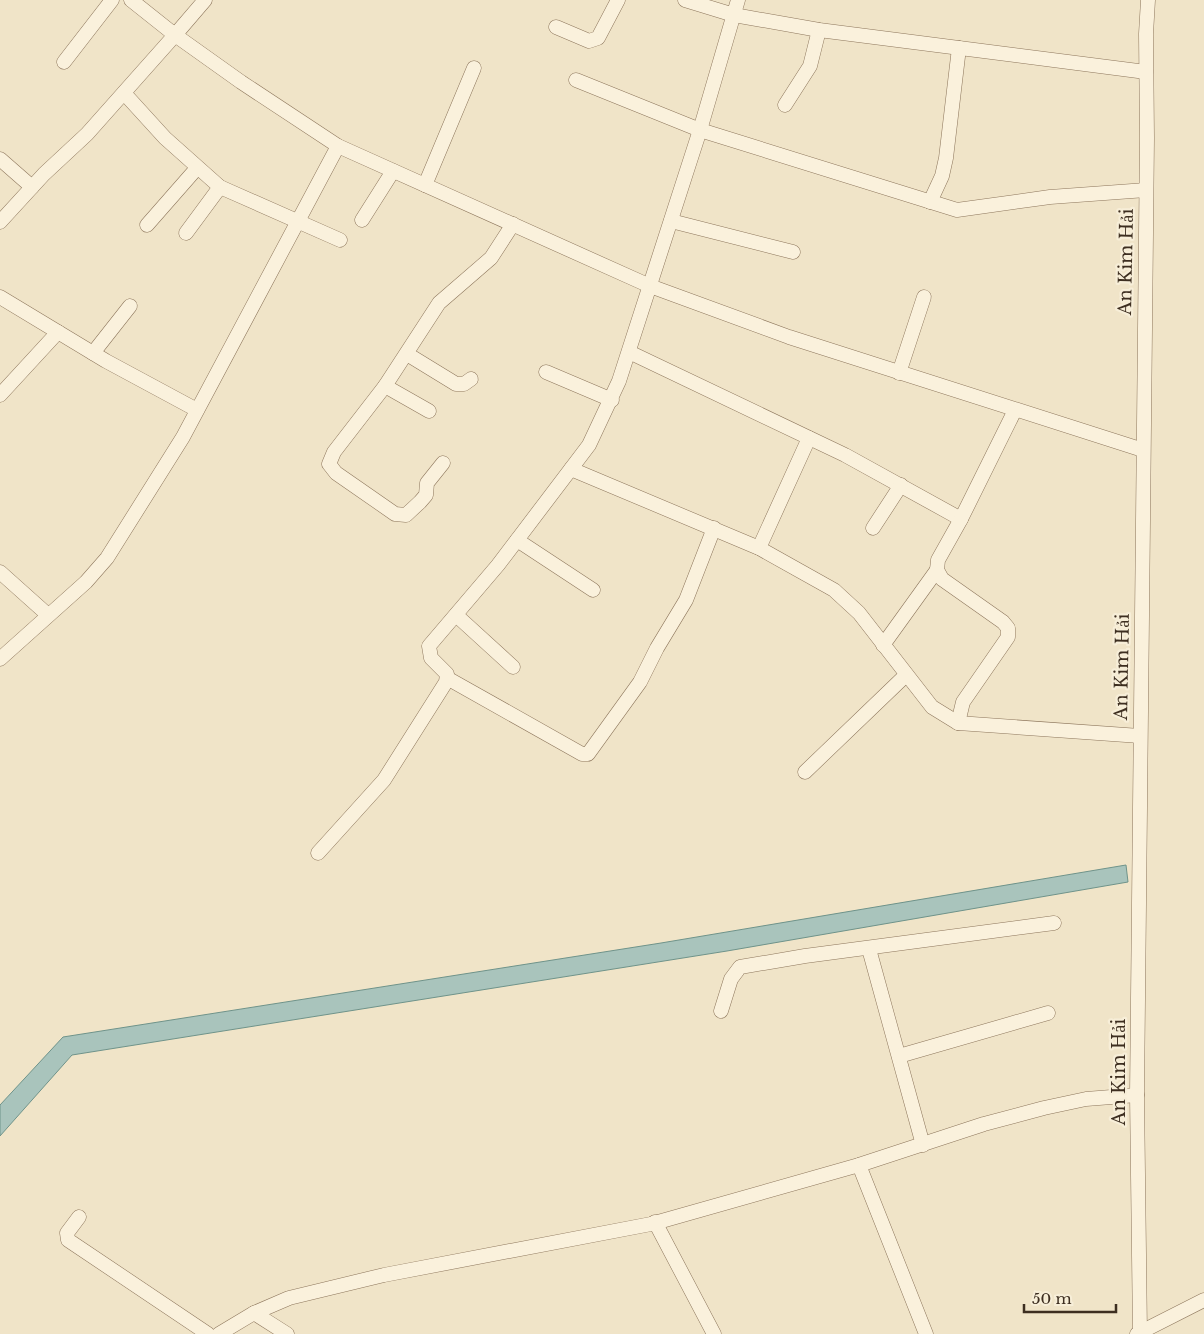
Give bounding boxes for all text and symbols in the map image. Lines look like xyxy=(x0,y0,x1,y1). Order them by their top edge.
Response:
street label: An Kim Hải xyxy=(1114,208,1138,317)
street label: An Kim Hải xyxy=(1110,613,1134,722)
street label: An Kim Hải xyxy=(1108,1019,1130,1126)
scale bar xyxy=(1024,1282,1116,1314)
text: 50 m xyxy=(1032,1289,1072,1308)

